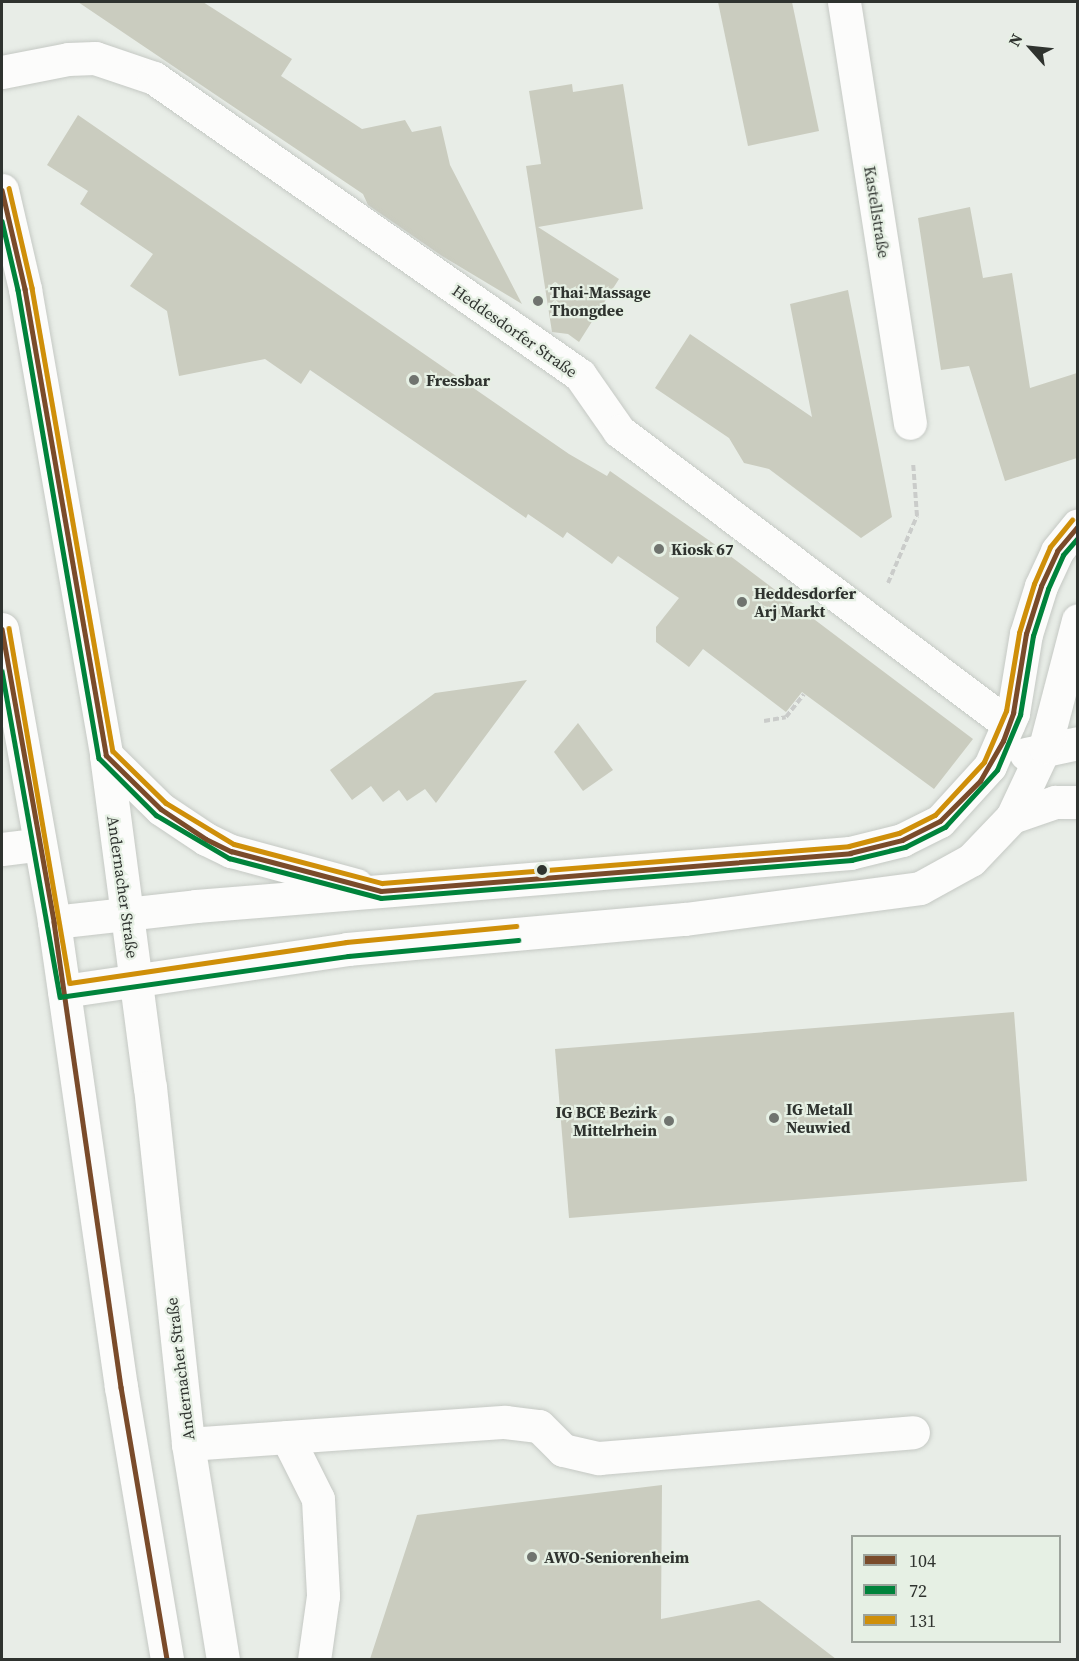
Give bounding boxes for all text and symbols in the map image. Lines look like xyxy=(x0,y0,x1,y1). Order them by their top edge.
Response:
north arrow xyxy=(1001,18,1061,78)
text: N xyxy=(1003,30,1027,50)
street label: Kastellstraße xyxy=(860,165,894,259)
street label: Heddesdorfer Straße xyxy=(449,281,581,381)
place label: Thai-Massage Thongdee xyxy=(550,282,651,320)
marker: Thai-Massage Thongdee xyxy=(531,294,545,308)
place label: Fressbar xyxy=(426,370,490,390)
marker: Fressbar xyxy=(407,373,421,387)
place label: Kiosk 67 xyxy=(671,539,734,559)
marker: Kiosk 67 xyxy=(652,542,666,556)
place label: Heddesdorfer Arj Markt xyxy=(754,583,856,621)
marker: Heddesdorfer Arj Markt xyxy=(735,595,749,609)
street label: Andernacher Straße xyxy=(103,815,143,959)
unlabelled marker xyxy=(536,864,548,876)
place label: IG Metall Neuwied xyxy=(786,1099,853,1137)
place label: IG BCE Bezirk Mittelrhein xyxy=(556,1102,657,1140)
marker: IG Metall Neuwied xyxy=(767,1111,781,1125)
marker: IG BCE Bezirk Mittelrhein xyxy=(662,1114,676,1128)
street label: Andernacher Straße xyxy=(162,1297,198,1441)
legend xyxy=(851,1535,1061,1643)
place label: AWO-Seniorenheim xyxy=(544,1547,689,1567)
text: 104 xyxy=(909,1548,936,1573)
marker: AWO-Seniorenheim xyxy=(525,1550,539,1564)
text: 72 xyxy=(909,1578,927,1603)
text: 131 xyxy=(909,1608,936,1633)

